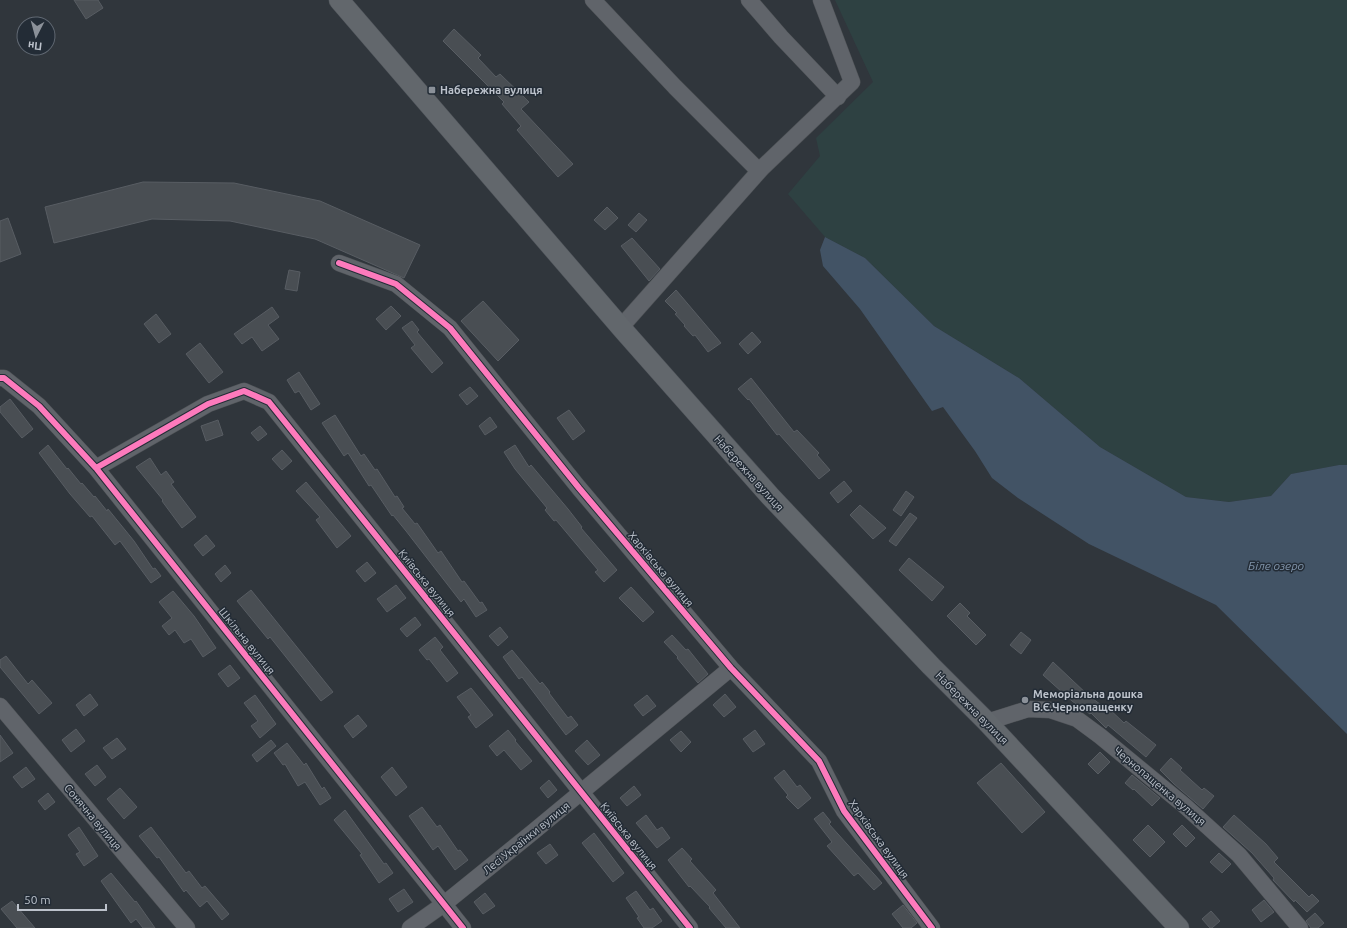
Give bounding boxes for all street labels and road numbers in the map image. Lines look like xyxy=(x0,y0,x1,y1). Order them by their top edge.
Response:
street label: Набережна вулиця xyxy=(712,433,786,513)
street label: Харківська вулиця xyxy=(626,529,696,609)
street label: Київська вулиця xyxy=(396,547,458,619)
street label: Шкільна вулиця xyxy=(216,605,278,677)
street label: Набережна вулиця xyxy=(933,669,1011,747)
street label: Чернопащенка вулиця xyxy=(1112,744,1208,828)
street label: Сонячна вулиця xyxy=(62,782,124,852)
street label: Харківська вулиця xyxy=(846,797,912,881)
street label: Лесі Українки вулиця xyxy=(480,799,572,877)
street label: Київська вулиця xyxy=(598,800,660,872)

